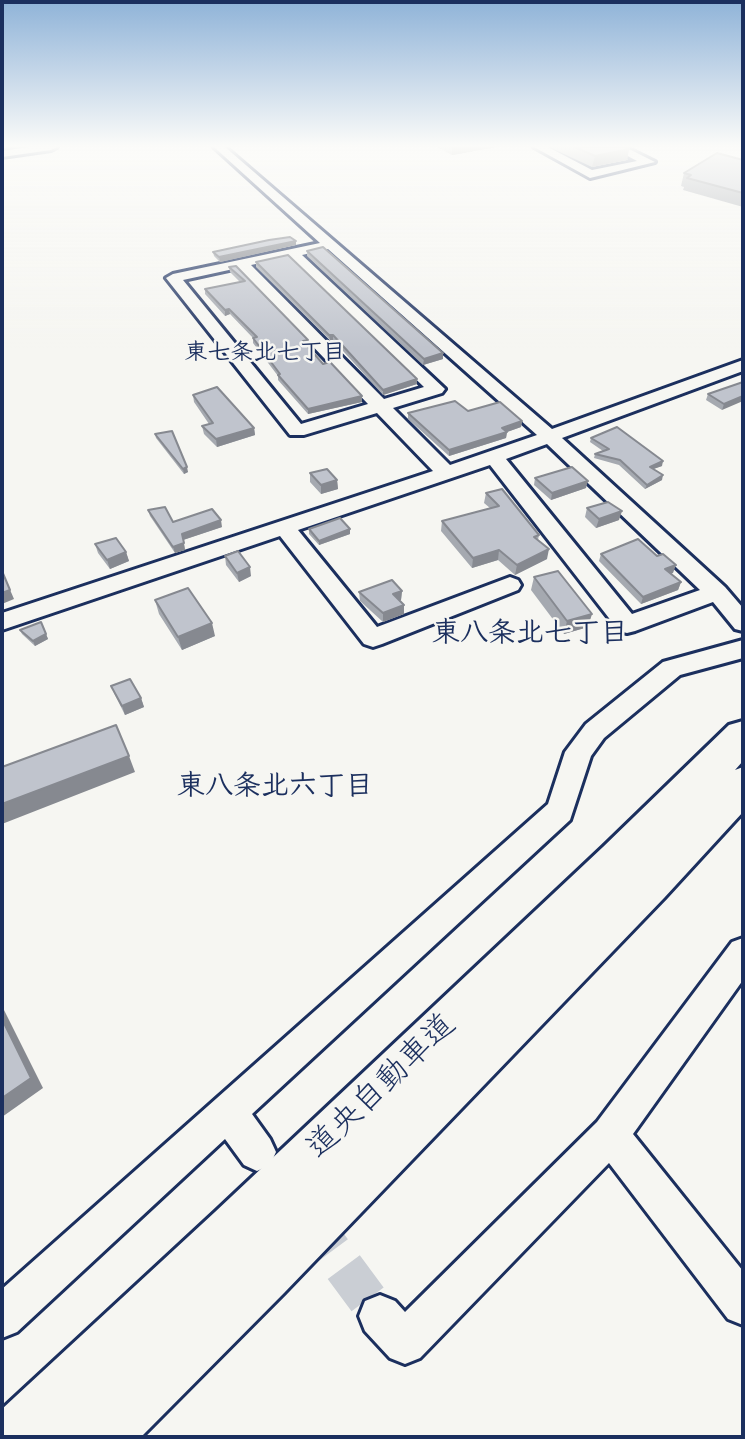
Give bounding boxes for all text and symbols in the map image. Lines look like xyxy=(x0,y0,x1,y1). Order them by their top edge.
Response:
district label: 東七条北七丁目 xyxy=(185,341,345,369)
district label: 東八条北七丁目 xyxy=(432,620,628,654)
district label: 東八条北六丁目 xyxy=(177,773,373,807)
street label: 道央自動車道 xyxy=(302,1009,466,1169)

